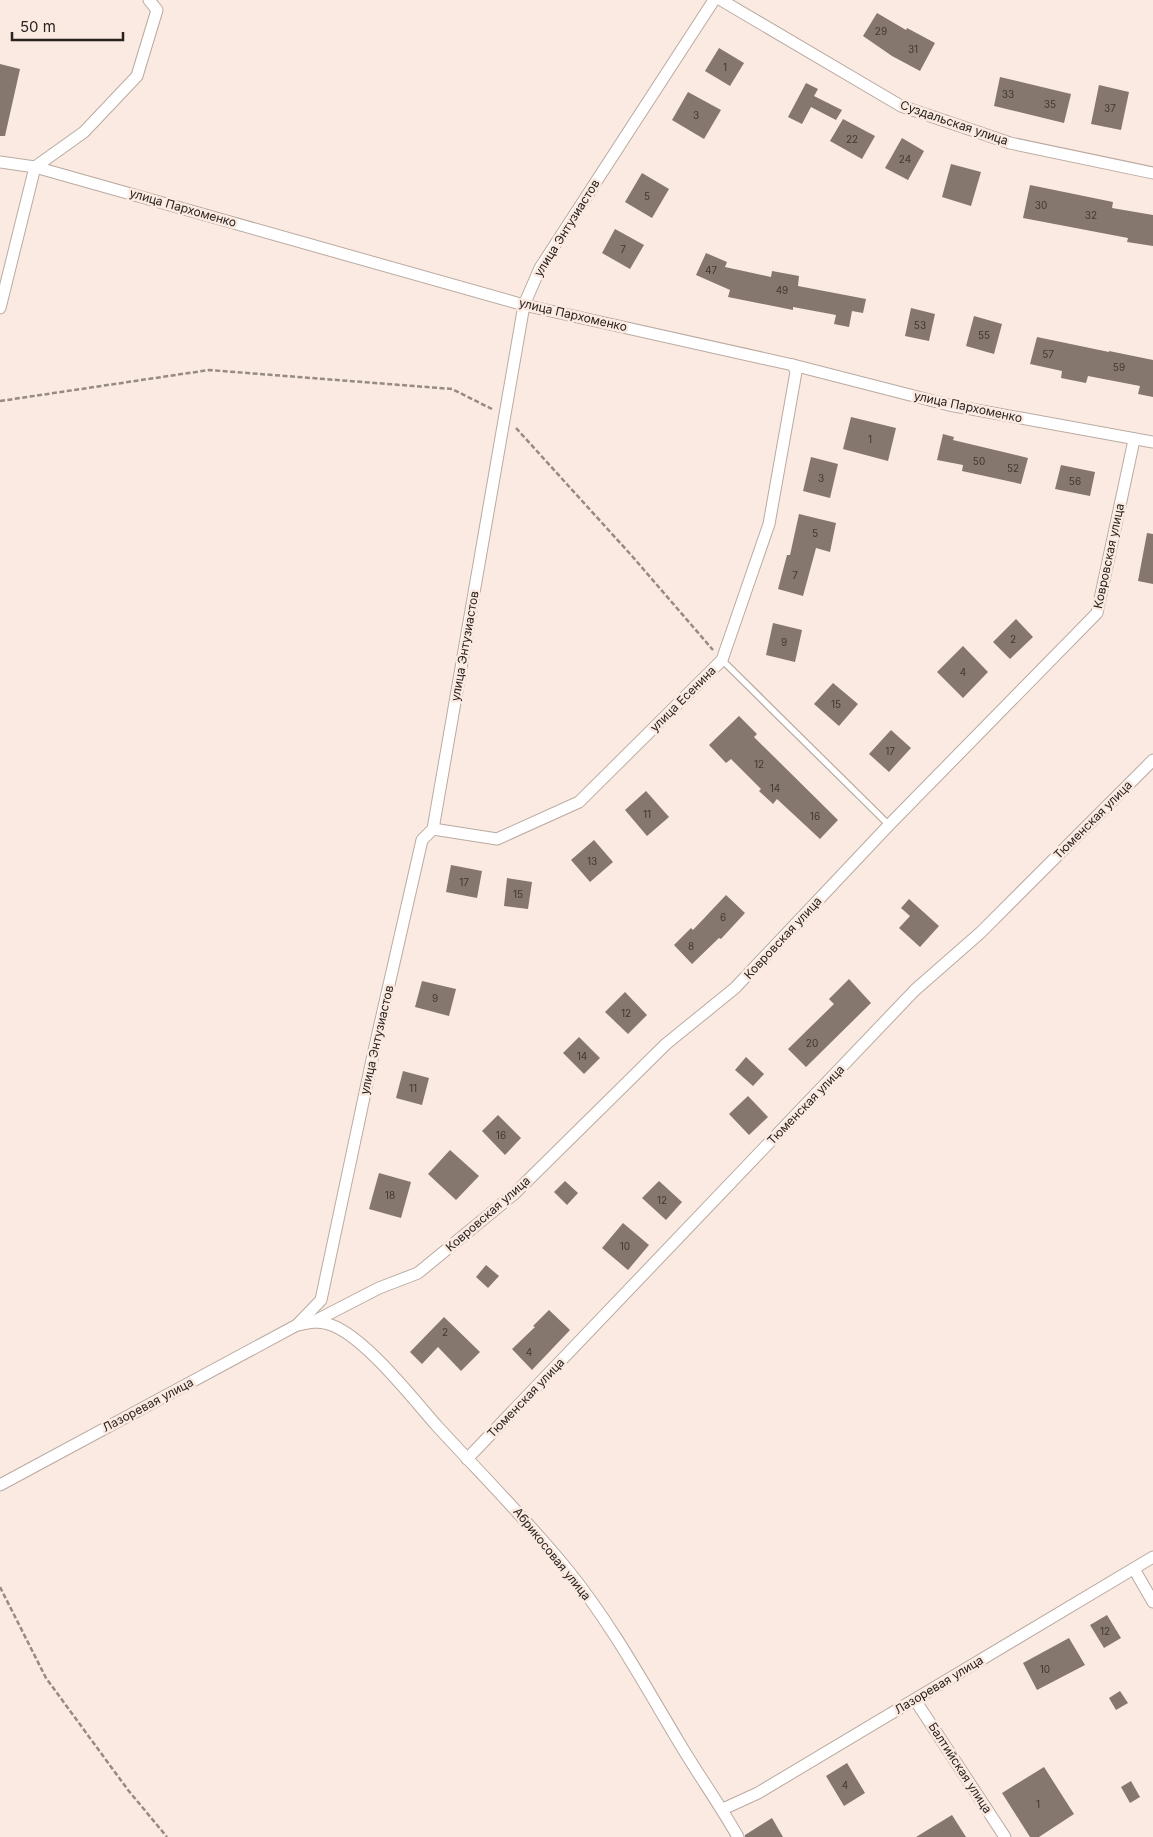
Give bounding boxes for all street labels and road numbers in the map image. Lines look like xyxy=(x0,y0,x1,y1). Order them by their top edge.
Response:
street label: Суздальская улица xyxy=(898,97,1010,148)
street label: улица Энтузиастов xyxy=(531,176,603,279)
street label: улица Пархоменко xyxy=(128,185,238,230)
street label: улица Пархоменко xyxy=(518,295,629,334)
street label: улица Пархоменко xyxy=(913,388,1024,425)
street label: Ковровская улица xyxy=(1090,502,1127,610)
street label: улица Энтузиастов xyxy=(447,589,482,702)
street label: улица Есенина xyxy=(647,663,719,735)
street label: Тюменская улица xyxy=(1050,777,1135,862)
street label: Ковровская улица xyxy=(741,893,825,982)
street label: улица Энтузиастов xyxy=(357,984,396,1096)
street label: Тюменская улица xyxy=(764,1062,847,1148)
street label: Ковровская улица xyxy=(442,1173,533,1254)
street label: Тюменская улица xyxy=(484,1355,567,1441)
street label: Лазоревая улица xyxy=(100,1374,196,1435)
street label: Абрикосовая улица xyxy=(510,1504,594,1603)
street label: Лазоревая улица xyxy=(892,1652,986,1717)
street label: Балтийская улица xyxy=(925,1719,995,1816)

